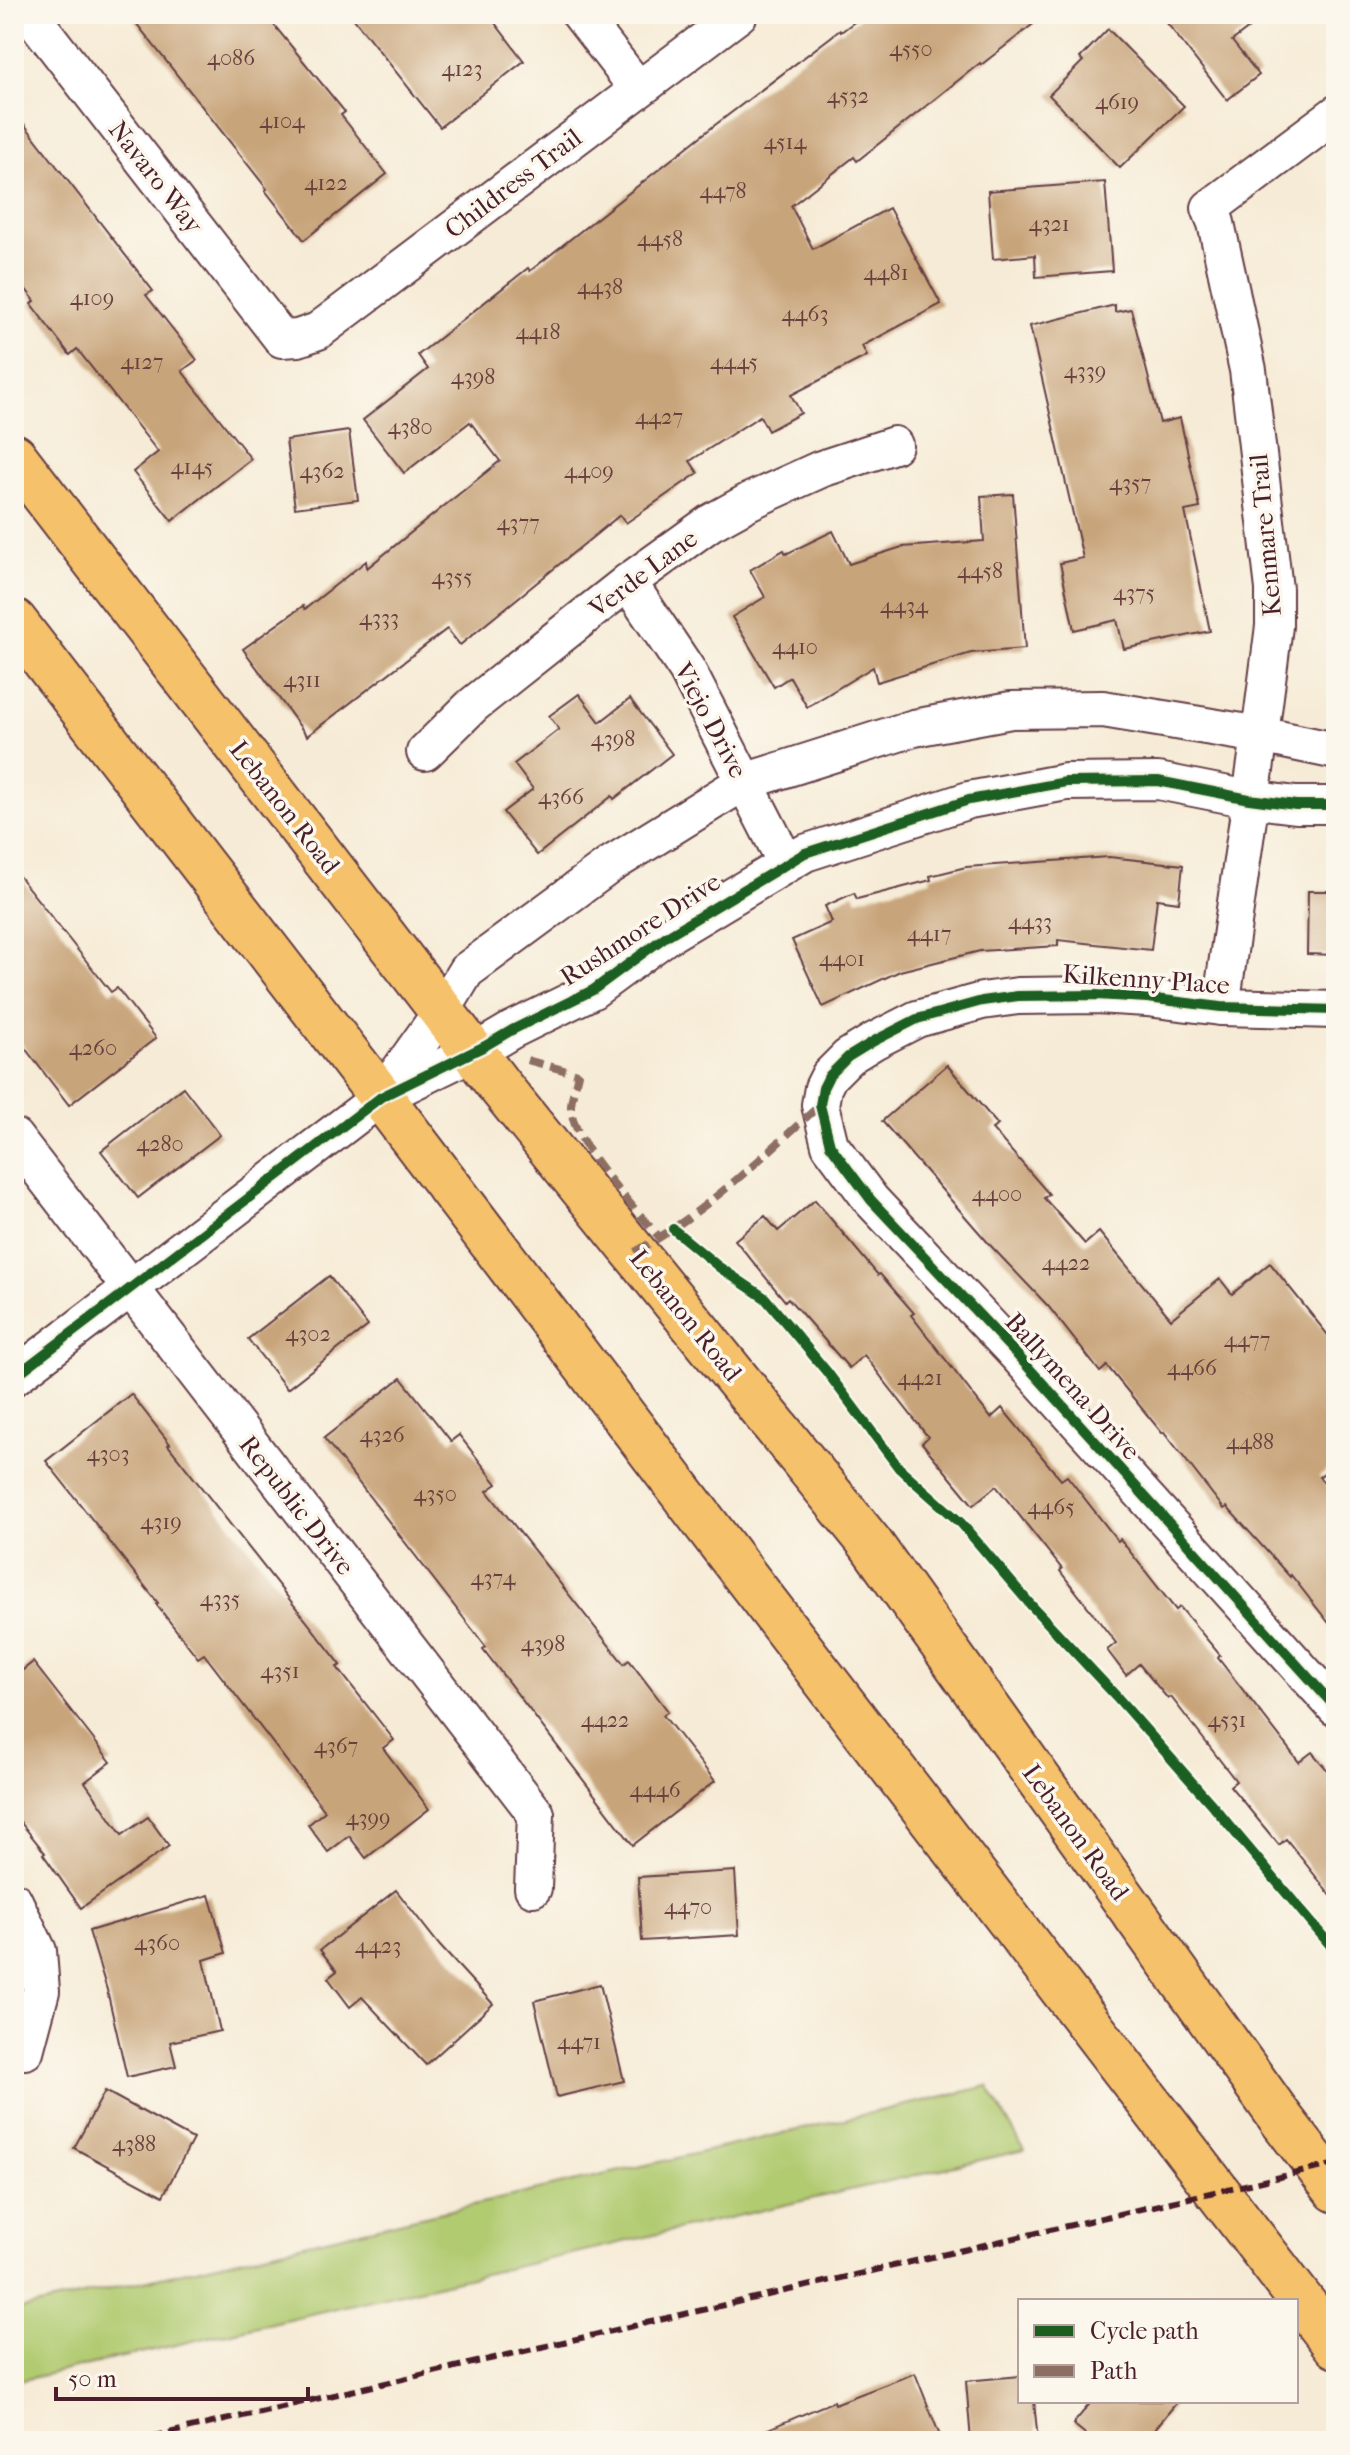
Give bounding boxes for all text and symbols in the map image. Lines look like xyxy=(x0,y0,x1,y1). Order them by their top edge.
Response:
house number: 4550 xyxy=(889,36,933,62)
house number: 4086 xyxy=(207,45,255,71)
house number: 4123 xyxy=(441,56,483,82)
house number: 4532 xyxy=(827,83,869,109)
house number: 4619 xyxy=(1095,89,1139,115)
house number: 4104 xyxy=(259,108,306,134)
street label: Navaro Way xyxy=(102,115,210,241)
street label: Childress Trail xyxy=(439,122,588,245)
house number: 4514 xyxy=(764,129,807,155)
house number: 4122 xyxy=(304,170,348,196)
house number: 4478 xyxy=(699,178,747,204)
house number: 4321 xyxy=(1028,211,1070,237)
house number: 4458 xyxy=(637,226,683,252)
house number: 4481 xyxy=(864,260,909,286)
house number: 4438 xyxy=(577,274,623,300)
house number: 4109 xyxy=(70,285,114,311)
house number: 4463 xyxy=(781,301,829,327)
house number: 4418 xyxy=(516,319,561,345)
house number: 4127 xyxy=(121,349,163,375)
house number: 4445 xyxy=(710,349,758,375)
house number: 4339 xyxy=(1064,358,1106,384)
house number: 4398 xyxy=(451,364,495,390)
house number: 4427 xyxy=(635,404,683,430)
house number: 4380 xyxy=(387,414,433,440)
street label: Kenmare Trail xyxy=(1243,452,1288,618)
house number: 4145 xyxy=(171,454,213,480)
house number: 4362 xyxy=(299,458,345,484)
house number: 4409 xyxy=(564,458,614,484)
house number: 4357 xyxy=(1109,470,1151,496)
house number: 4377 xyxy=(496,510,540,536)
street label: Verde Lane xyxy=(582,523,704,625)
house number: 4458 xyxy=(957,558,1003,584)
house number: 4355 xyxy=(432,564,472,590)
house number: 4375 xyxy=(1113,580,1155,606)
house number: 4434 xyxy=(880,593,929,619)
house number: 4333 xyxy=(359,605,399,631)
house number: 4410 xyxy=(772,634,818,660)
street label: Viejo Drive xyxy=(667,656,754,783)
house number: 4311 xyxy=(283,667,321,693)
house number: 4398 xyxy=(591,726,635,752)
street label: Lebanon Road xyxy=(223,734,347,881)
house number: 4366 xyxy=(538,784,584,810)
street label: Rushmore Drive xyxy=(554,866,726,993)
house number: 4433 xyxy=(1008,909,1052,935)
house number: 4417 xyxy=(907,921,951,947)
house number: 4401 xyxy=(819,946,865,972)
street label: Kilkenny Place xyxy=(1061,958,1231,1001)
house number: 4260 xyxy=(69,1035,117,1061)
house number: 4280 xyxy=(136,1131,184,1157)
house number: 4400 xyxy=(972,1181,1022,1207)
street label: Lebanon Road xyxy=(623,1243,749,1388)
house number: 4422 xyxy=(1042,1250,1090,1276)
street label: Ballymena Drive xyxy=(999,1306,1147,1466)
house number: 4302 xyxy=(285,1321,331,1347)
house number: 4477 xyxy=(1224,1327,1270,1353)
house number: 4466 xyxy=(1167,1355,1217,1381)
house number: 4421 xyxy=(897,1365,943,1391)
house number: 4326 xyxy=(359,1422,405,1448)
street label: Republic Drive xyxy=(232,1429,361,1581)
house number: 4488 xyxy=(1226,1429,1274,1455)
house number: 4303 xyxy=(86,1441,130,1467)
house number: 4350 xyxy=(413,1481,457,1507)
house number: 4465 xyxy=(1027,1494,1075,1520)
house number: 4319 xyxy=(140,1509,182,1535)
house number: 4374 xyxy=(470,1565,517,1591)
house number: 4335 xyxy=(200,1586,240,1612)
house number: 4398 xyxy=(521,1631,565,1657)
house number: 4351 xyxy=(260,1658,300,1684)
house number: 4422 xyxy=(581,1707,629,1733)
house number: 4531 xyxy=(1208,1707,1246,1733)
house number: 4367 xyxy=(314,1733,358,1759)
street label: Lebanon Road xyxy=(1016,1758,1136,1907)
house number: 4446 xyxy=(629,1777,681,1803)
house number: 4399 xyxy=(345,1805,391,1831)
house number: 4470 xyxy=(664,1894,712,1920)
house number: 4360 xyxy=(134,1930,180,1956)
house number: 4423 xyxy=(355,1933,401,1959)
house number: 4471 xyxy=(557,2029,601,2055)
house number: 4388 xyxy=(112,2131,156,2157)
legend xyxy=(1018,2299,1298,2403)
text: Cycle path xyxy=(1090,2317,1199,2345)
scale bar xyxy=(56,2351,308,2401)
text: Path xyxy=(1090,2357,1138,2385)
text: 50 m xyxy=(68,2365,117,2393)

